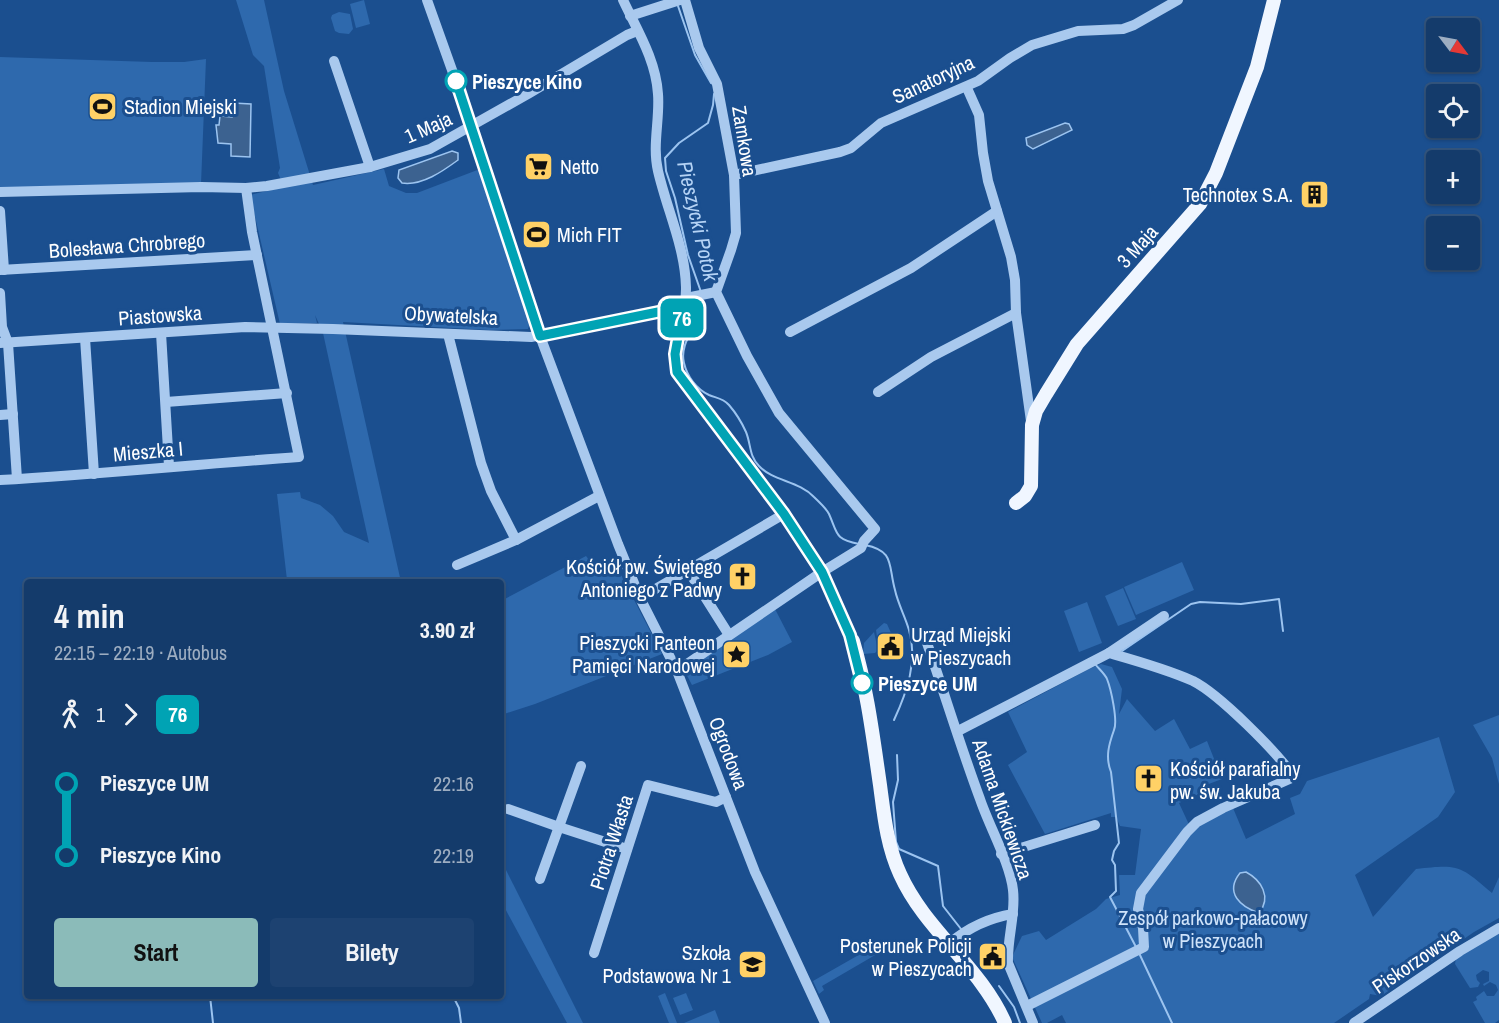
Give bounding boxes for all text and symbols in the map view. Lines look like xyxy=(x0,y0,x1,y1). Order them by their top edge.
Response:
north arrow xyxy=(1426,18,1480,72)
map controls xyxy=(1426,18,1480,270)
street label: Sanatoryjna xyxy=(888,48,978,110)
place label: Pieszyce Kino xyxy=(472,68,582,95)
marker: Pieszyce Kino xyxy=(445,70,467,92)
button: locate xyxy=(1426,84,1480,138)
sports icon: Stadion Miejski xyxy=(87,90,119,122)
place label: Stadion Miejski xyxy=(124,93,237,120)
street label: Zamkowa xyxy=(726,104,764,178)
street label: 1 Maja xyxy=(400,105,456,149)
supermarket icon: Netto xyxy=(523,150,555,182)
button: + xyxy=(1426,150,1480,204)
place label: Netto xyxy=(560,153,599,180)
water label: Pieszycki Potok xyxy=(670,158,726,285)
building icon: Technotex S.A. xyxy=(1298,178,1330,210)
place label: Technotex S.A. xyxy=(1183,181,1293,208)
button: − xyxy=(1426,216,1480,270)
sports icon: Mich FIT xyxy=(520,218,552,250)
street label: 3 Maja xyxy=(1110,219,1164,273)
place label: Mich FIT xyxy=(557,221,622,248)
street label: Bolesława Chrobrego xyxy=(48,226,206,264)
line badge: 76 xyxy=(655,298,709,338)
street label: Piastowska xyxy=(117,299,203,331)
street label: Obywatelska xyxy=(403,299,499,331)
text: 76 xyxy=(672,304,692,333)
street label: Mieszka I xyxy=(112,434,184,468)
place label: Kościół pw. Świętego Antoniego z Padwy xyxy=(566,553,723,603)
church icon: Kościół pw. Świętego Antoniego z Padwy xyxy=(727,561,759,593)
text: 4 min xyxy=(54,594,125,638)
text: 3.90 zł xyxy=(420,615,474,645)
place label: Urząd Miejski w Pieszycach xyxy=(911,621,1011,671)
place label: Pieszycki Panteon Pamięci Narodowej xyxy=(572,629,715,679)
public building icon: Urząd Miejski w Pieszycach xyxy=(874,630,906,662)
place icon: Pieszycki Panteon Pamięci Narodowej xyxy=(720,638,752,670)
text: 22:15 – 22:19 · Autobus xyxy=(54,639,227,666)
place label: Pieszyce UM xyxy=(878,670,977,697)
marker: Pieszyce UM xyxy=(851,672,873,694)
icon: walk xyxy=(54,698,87,731)
icon: forward xyxy=(114,698,147,731)
text: 76 xyxy=(168,700,187,729)
text: 1 xyxy=(96,701,105,728)
street label: Ogrodowa xyxy=(703,713,755,793)
street label: Adama Mickiewicza xyxy=(966,734,1040,883)
place label: Kościół parafialny pw. św. Jakuba xyxy=(1170,755,1301,805)
church icon: Kościół parafialny pw. św. Jakuba xyxy=(1133,763,1165,795)
text: Pieszyce UM xyxy=(100,768,209,798)
text: 22:16 xyxy=(433,770,474,797)
street label: Piotra Własta xyxy=(583,791,639,893)
text: Pieszyce Kino xyxy=(100,840,221,870)
text: 22:19 xyxy=(433,842,474,869)
park label: Zespół parkowo-pałacowy w Pieszycach xyxy=(1118,904,1309,954)
button: Start xyxy=(54,918,258,987)
button: Bilety xyxy=(270,918,474,987)
street label: Piskorzowska xyxy=(1367,921,1465,999)
place label: Posterunek Policji w Pieszycach xyxy=(840,932,972,982)
place label: Szkoła Podstawowa Nr 1 xyxy=(602,939,731,989)
public building icon: Posterunek Policji w Pieszycach xyxy=(977,940,1009,972)
school or university icon: Szkoła Podstawowa Nr 1 xyxy=(736,948,768,980)

